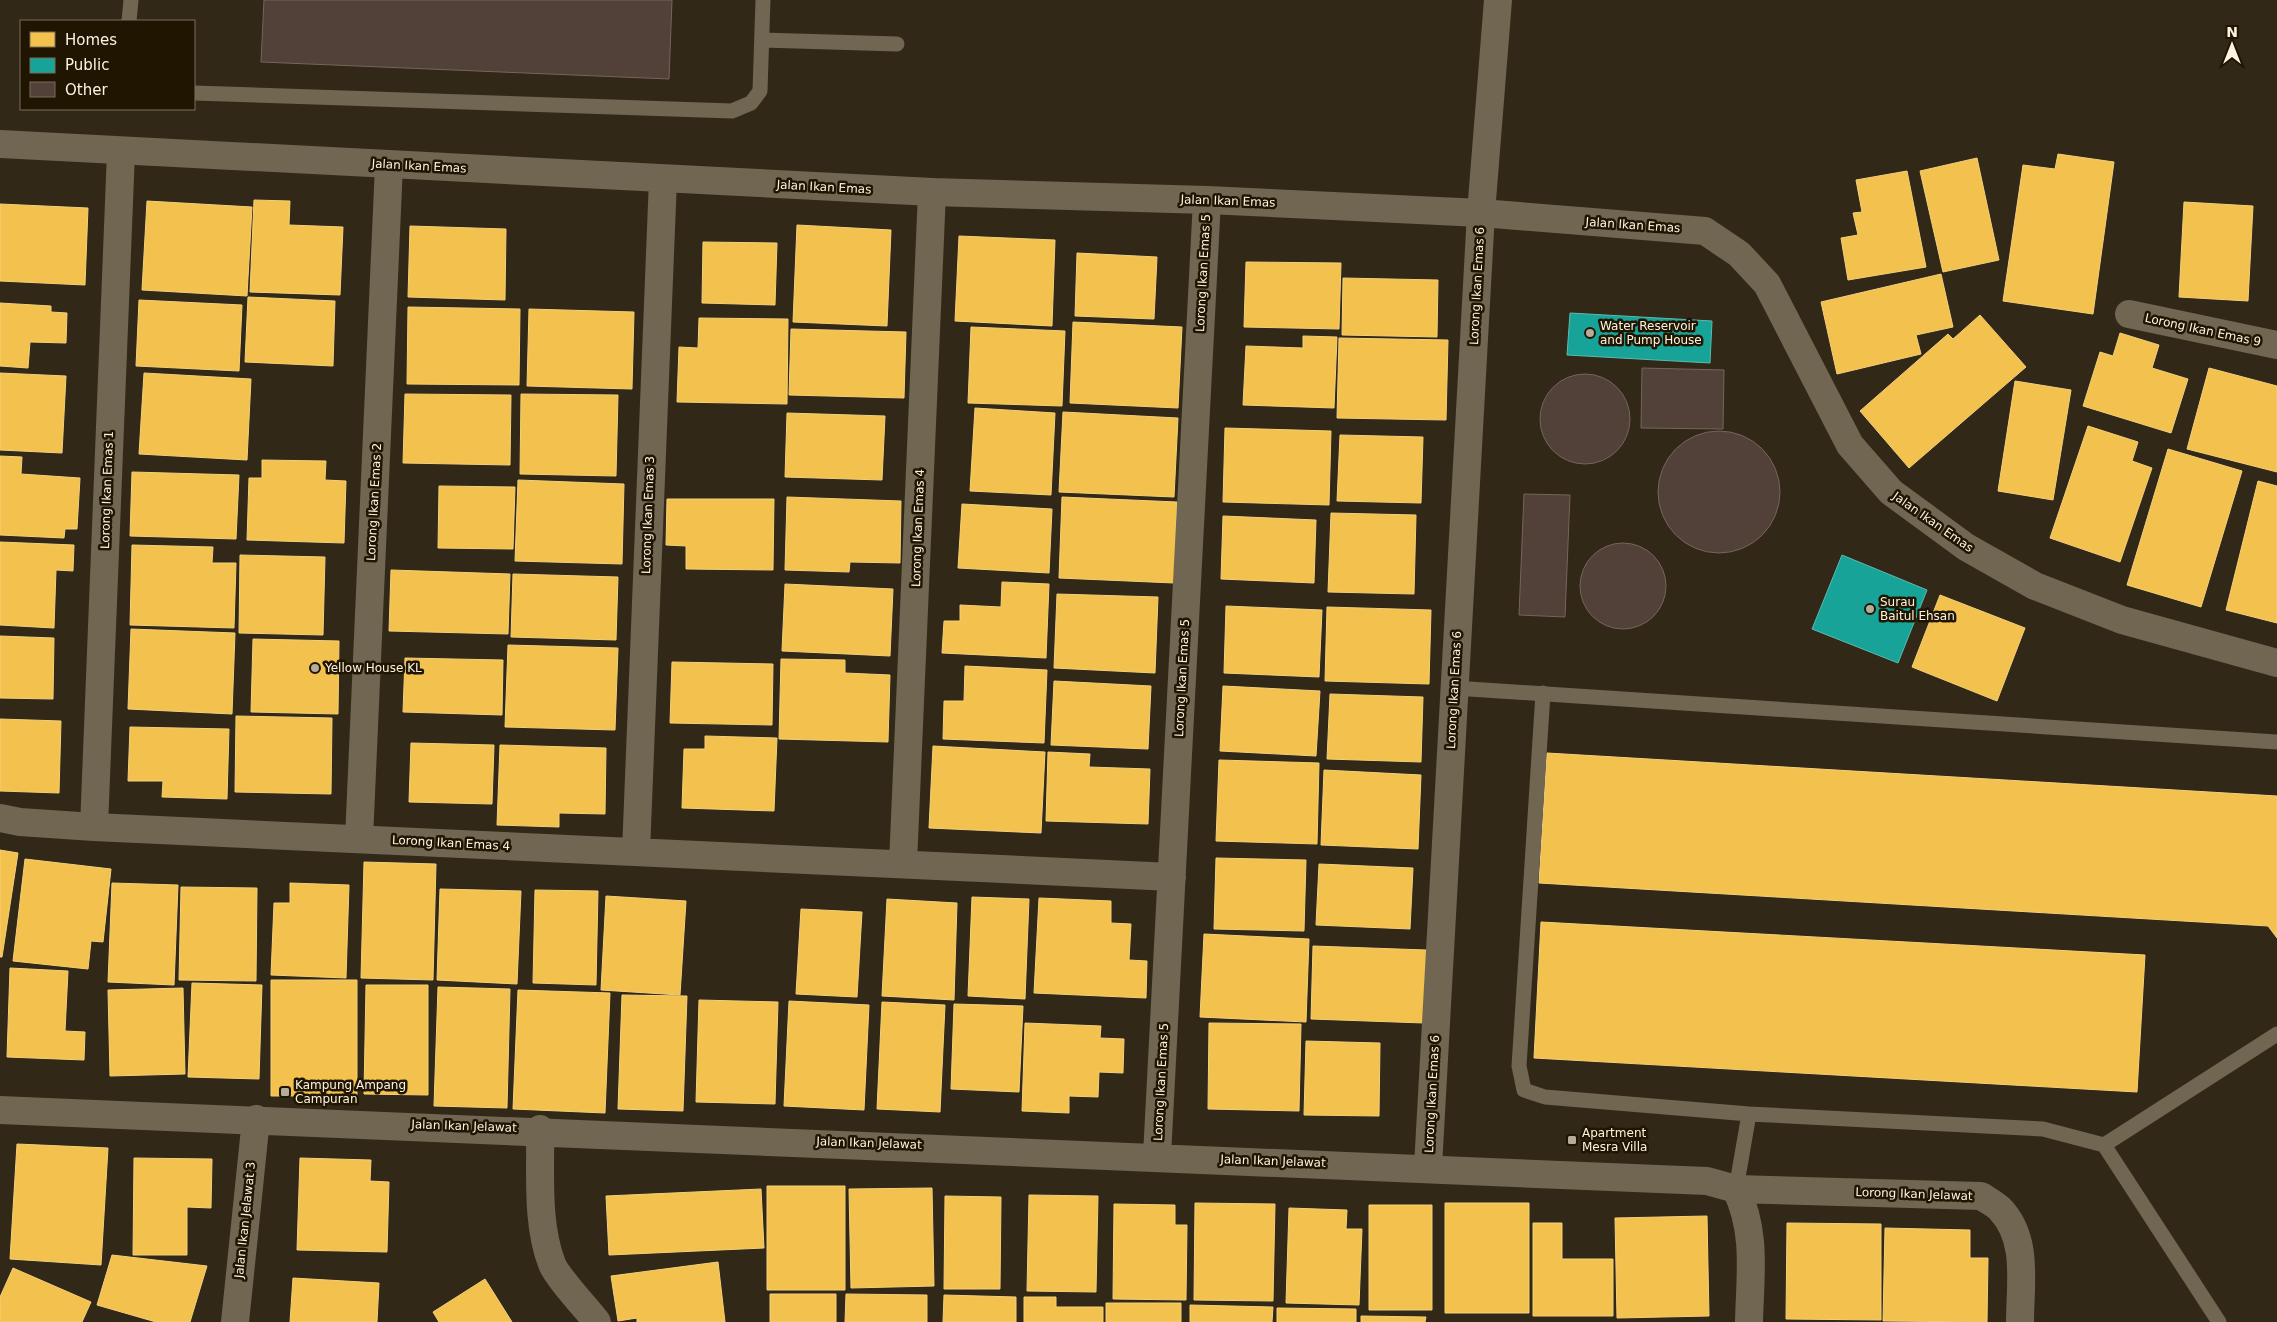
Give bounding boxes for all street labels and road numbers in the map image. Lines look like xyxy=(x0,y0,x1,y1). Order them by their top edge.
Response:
street label: Jalan Ikan Emas xyxy=(370,156,467,175)
street label: Jalan Ikan Emas xyxy=(775,177,872,196)
street label: Jalan Ikan Emas xyxy=(1179,192,1276,210)
street label: Lorong Ikan Emas 5 xyxy=(1193,214,1213,332)
street label: Jalan Ikan Emas xyxy=(1584,215,1681,235)
street label: Lorong Ikan Emas 6 xyxy=(1467,227,1487,345)
street label: Lorong Ikan Emas 9 xyxy=(2144,311,2262,349)
street label: Lorong Ikan Emas 1 xyxy=(98,431,116,549)
street label: Lorong Ikan Emas 2 xyxy=(364,443,384,561)
street label: Lorong Ikan Emas 3 xyxy=(639,456,657,574)
street label: Lorong Ikan Emas 4 xyxy=(909,469,927,587)
street label: Jalan Ikan Emas xyxy=(1889,488,1976,555)
street label: Lorong Ikan Emas 5 xyxy=(1172,619,1192,737)
street label: Lorong Ikan Emas 6 xyxy=(1444,631,1464,749)
street label: Lorong Ikan Emas 4 xyxy=(392,833,510,853)
street label: Lorong Ikan Emas 5 xyxy=(1151,1023,1171,1141)
street label: Lorong Ikan Emas 6 xyxy=(1422,1035,1442,1153)
street label: Jalan Ikan Jelawat xyxy=(410,1117,517,1135)
street label: Jalan Ikan Jelawat xyxy=(815,1134,922,1152)
street label: Jalan Ikan Jelawat xyxy=(1219,1152,1326,1170)
street label: Jalan Ikan Jelawat 3 xyxy=(232,1161,258,1280)
street label: Lorong Ikan Jelawat xyxy=(1855,1185,1973,1203)

